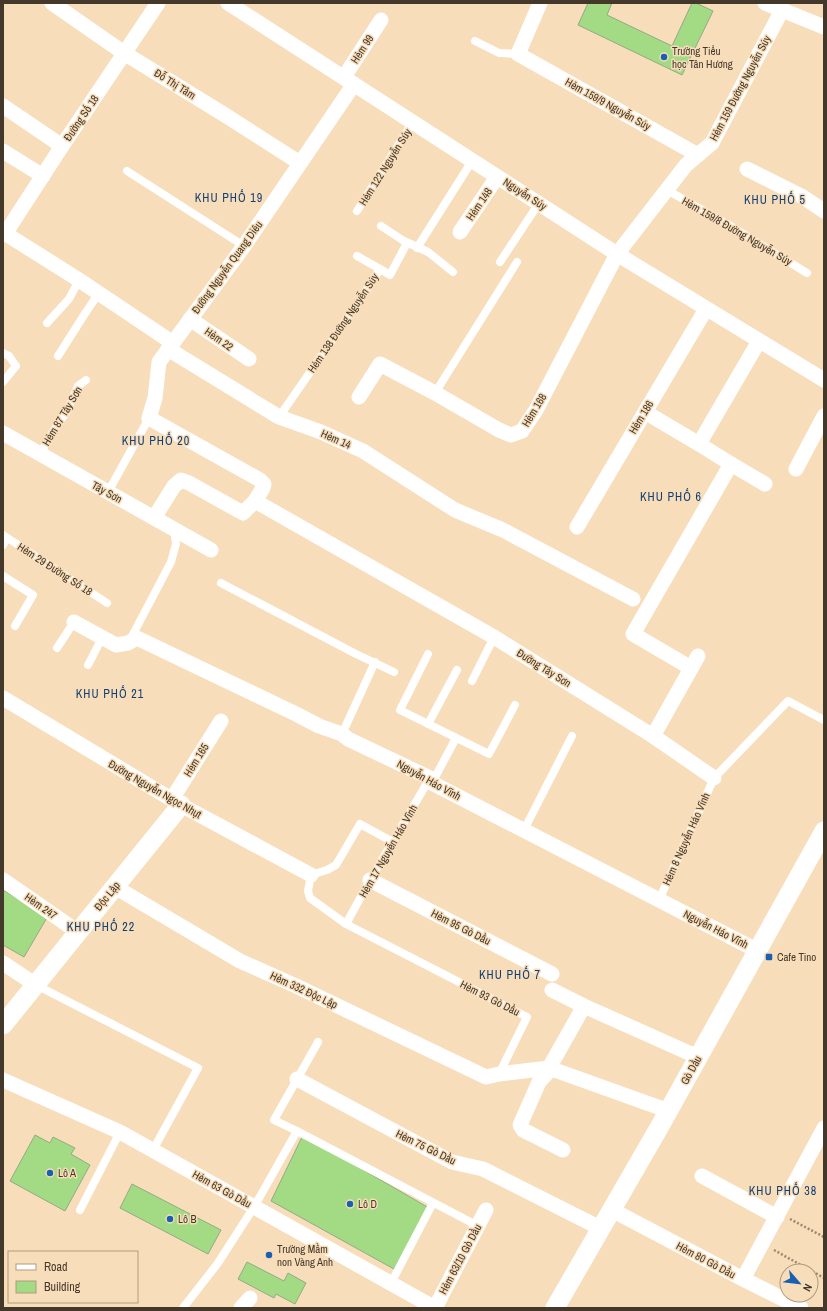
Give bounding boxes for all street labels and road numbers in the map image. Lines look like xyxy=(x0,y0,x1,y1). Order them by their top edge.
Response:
street label: Hẻm 99 xyxy=(348,32,376,66)
street label: Hẻm 159 Đường Nguyễn Súy xyxy=(706,32,774,143)
street label: Đỗ Thị Tâm xyxy=(152,66,198,102)
street label: Hẻm 159/9 Nguyễn Súy xyxy=(563,75,654,134)
street label: Đường Số 18 xyxy=(60,92,102,144)
street label: Hẻm 122 Nguyễn Súy xyxy=(356,125,415,208)
street label: Nguyễn Súy xyxy=(501,175,550,214)
street label: Hẻm 148 xyxy=(463,185,495,223)
street label: Hẻm 159/8 Đường Nguyễn Súy xyxy=(679,194,795,269)
street label: Đường Nguyễn Quang Diêu xyxy=(189,218,265,316)
street label: Hẻm 138 Đường Nguyễn Súy xyxy=(304,270,382,376)
street label: Hẻm 22 xyxy=(202,324,236,354)
street label: Hẻm 87 Tây Sơn xyxy=(39,384,85,448)
street label: Hẻm 168 xyxy=(519,391,549,429)
street label: Hẻm 186 xyxy=(626,398,656,436)
street label: Hẻm 14 xyxy=(319,426,353,452)
street label: Tây Sơn xyxy=(89,478,125,506)
street label: Hẻm 29 Đường Số 18 xyxy=(15,540,95,598)
street label: Đường Tây Sơn xyxy=(514,646,574,690)
street label: Hẻm 165 xyxy=(180,741,212,779)
street label: Đường Nguyễn Ngọc Nhựt xyxy=(106,757,205,822)
street label: Nguyễn Háo Vĩnh xyxy=(395,757,463,803)
street label: Hẻm 8 Nguyễn Háo Vĩnh xyxy=(659,790,713,888)
street label: Hẻm 17 Nguyễn Háo Vĩnh xyxy=(356,802,420,900)
street label: Độc Lập xyxy=(91,879,123,913)
street label: Hẻm 247 xyxy=(22,890,60,922)
street label: Hẻm 95 Gò Dầu xyxy=(429,906,493,948)
street label: Nguyễn Háo Vĩnh xyxy=(681,907,751,951)
street label: Hẻm 332 Độc Lập xyxy=(268,968,340,1012)
street label: Hẻm 93 Gò Dầu xyxy=(458,977,522,1019)
street label: Gò Dầu xyxy=(677,1053,705,1087)
street label: Hẻm 75 Gò Dầu xyxy=(394,1126,458,1168)
street label: Hẻm 63 Gò Dầu xyxy=(190,1167,254,1211)
street label: Hẻm 63/10 Gò Dầu xyxy=(436,1221,484,1297)
street label: Hẻm 80 Gò Dầu xyxy=(674,1239,738,1281)

